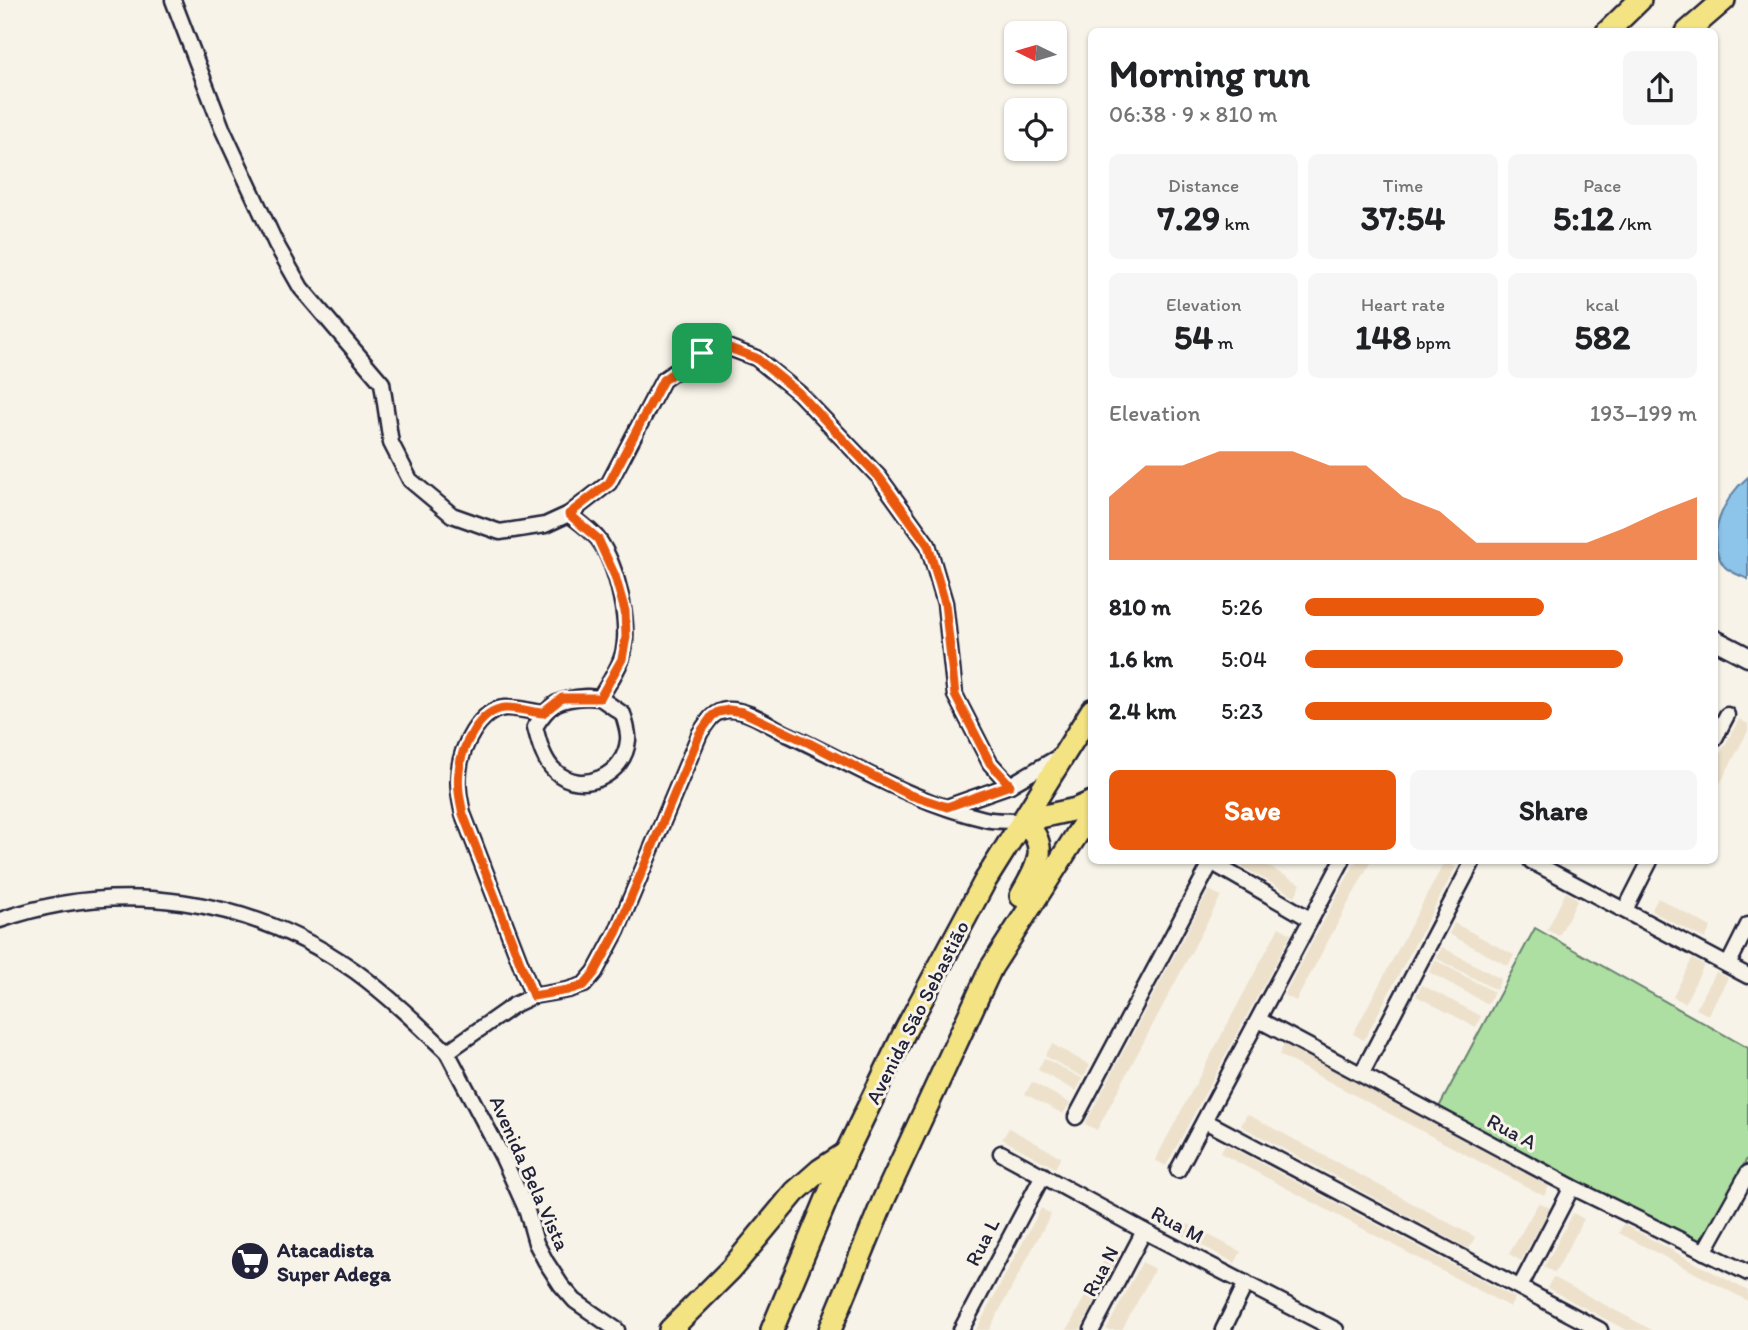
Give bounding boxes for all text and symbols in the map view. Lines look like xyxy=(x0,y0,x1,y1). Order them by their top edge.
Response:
north arrow xyxy=(1004,21,1068,84)
map controls xyxy=(1004,21,1067,161)
text: Morning run xyxy=(1109,51,1310,97)
button: share xyxy=(1623,51,1697,125)
button: locate xyxy=(1004,98,1067,161)
text: 06:38 · 9 × 810 m xyxy=(1109,100,1278,128)
text: Distance xyxy=(1168,174,1239,197)
text: Time xyxy=(1383,174,1423,197)
text: Pace xyxy=(1583,174,1621,197)
text: 7.29 xyxy=(1158,197,1220,239)
text: 37:54 xyxy=(1361,197,1445,239)
text: 5:12 xyxy=(1553,197,1614,239)
text: km xyxy=(1220,212,1250,235)
text: /km xyxy=(1614,212,1652,235)
text: Elevation xyxy=(1166,293,1241,316)
text: Heart rate xyxy=(1361,293,1445,316)
text: kcal xyxy=(1585,293,1619,316)
text: 54 xyxy=(1174,316,1213,358)
text: 148 xyxy=(1355,316,1411,358)
text: 582 xyxy=(1574,316,1630,358)
pin xyxy=(672,323,732,383)
text: m xyxy=(1213,331,1234,354)
text: bpm xyxy=(1411,331,1451,354)
icon: arrive xyxy=(683,334,721,372)
text: Elevation xyxy=(1109,399,1200,427)
text: 193–199 m xyxy=(1590,399,1697,427)
text: 810 m xyxy=(1109,593,1171,621)
text: 5:26 xyxy=(1221,593,1263,621)
text: 1.6 km xyxy=(1109,645,1173,673)
text: 5:04 xyxy=(1221,645,1267,673)
text: 2.4 km xyxy=(1109,697,1176,725)
text: 5:23 xyxy=(1221,697,1263,725)
button: Save xyxy=(1109,770,1396,850)
button: Share xyxy=(1410,770,1697,850)
street label: Avenida São Sebastião xyxy=(860,916,974,1108)
street label: Avenida Bela Vista xyxy=(485,1092,575,1254)
street label: Rua A xyxy=(1483,1108,1542,1155)
street label: Rua M xyxy=(1147,1200,1209,1248)
street label: Rua L xyxy=(960,1214,1005,1270)
place label: Atacadista Super Adega xyxy=(276,1237,392,1287)
supermarket icon: Atacadista Super Adega xyxy=(229,1240,271,1282)
street label: Rua N xyxy=(1076,1241,1124,1301)

